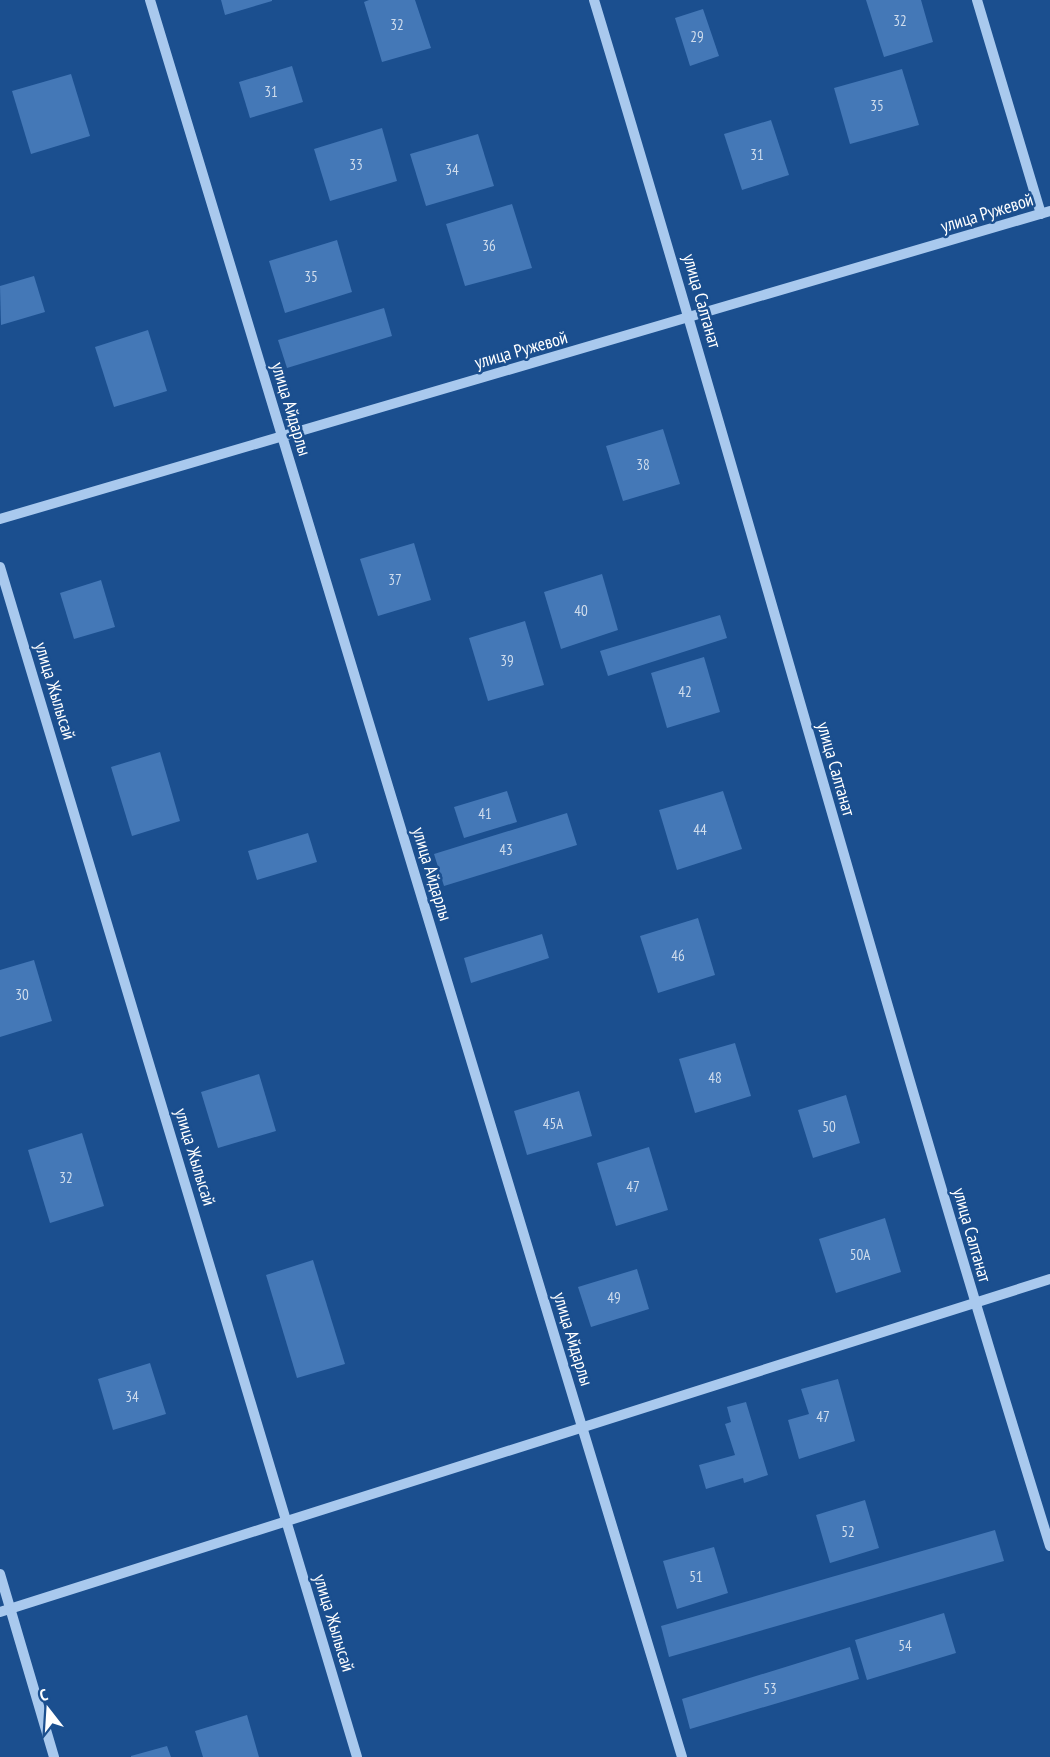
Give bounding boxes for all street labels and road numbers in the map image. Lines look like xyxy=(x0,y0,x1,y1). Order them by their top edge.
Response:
street label: улица Ружевой xyxy=(938,188,1036,237)
street label: улица Салтанат xyxy=(678,251,727,351)
street label: улица Ружевой xyxy=(472,325,570,374)
street label: улица Айдарлы xyxy=(266,359,317,458)
street label: улица Жылысай xyxy=(30,639,81,742)
street label: улица Салтанат xyxy=(812,719,861,819)
street label: улица Айдарлы xyxy=(407,824,458,923)
street label: улица Жылысай xyxy=(170,1105,221,1208)
street label: улица Салтанат xyxy=(948,1185,997,1285)
street label: улица Айдарлы xyxy=(548,1289,599,1388)
street label: улица Жылысай xyxy=(309,1571,360,1674)

